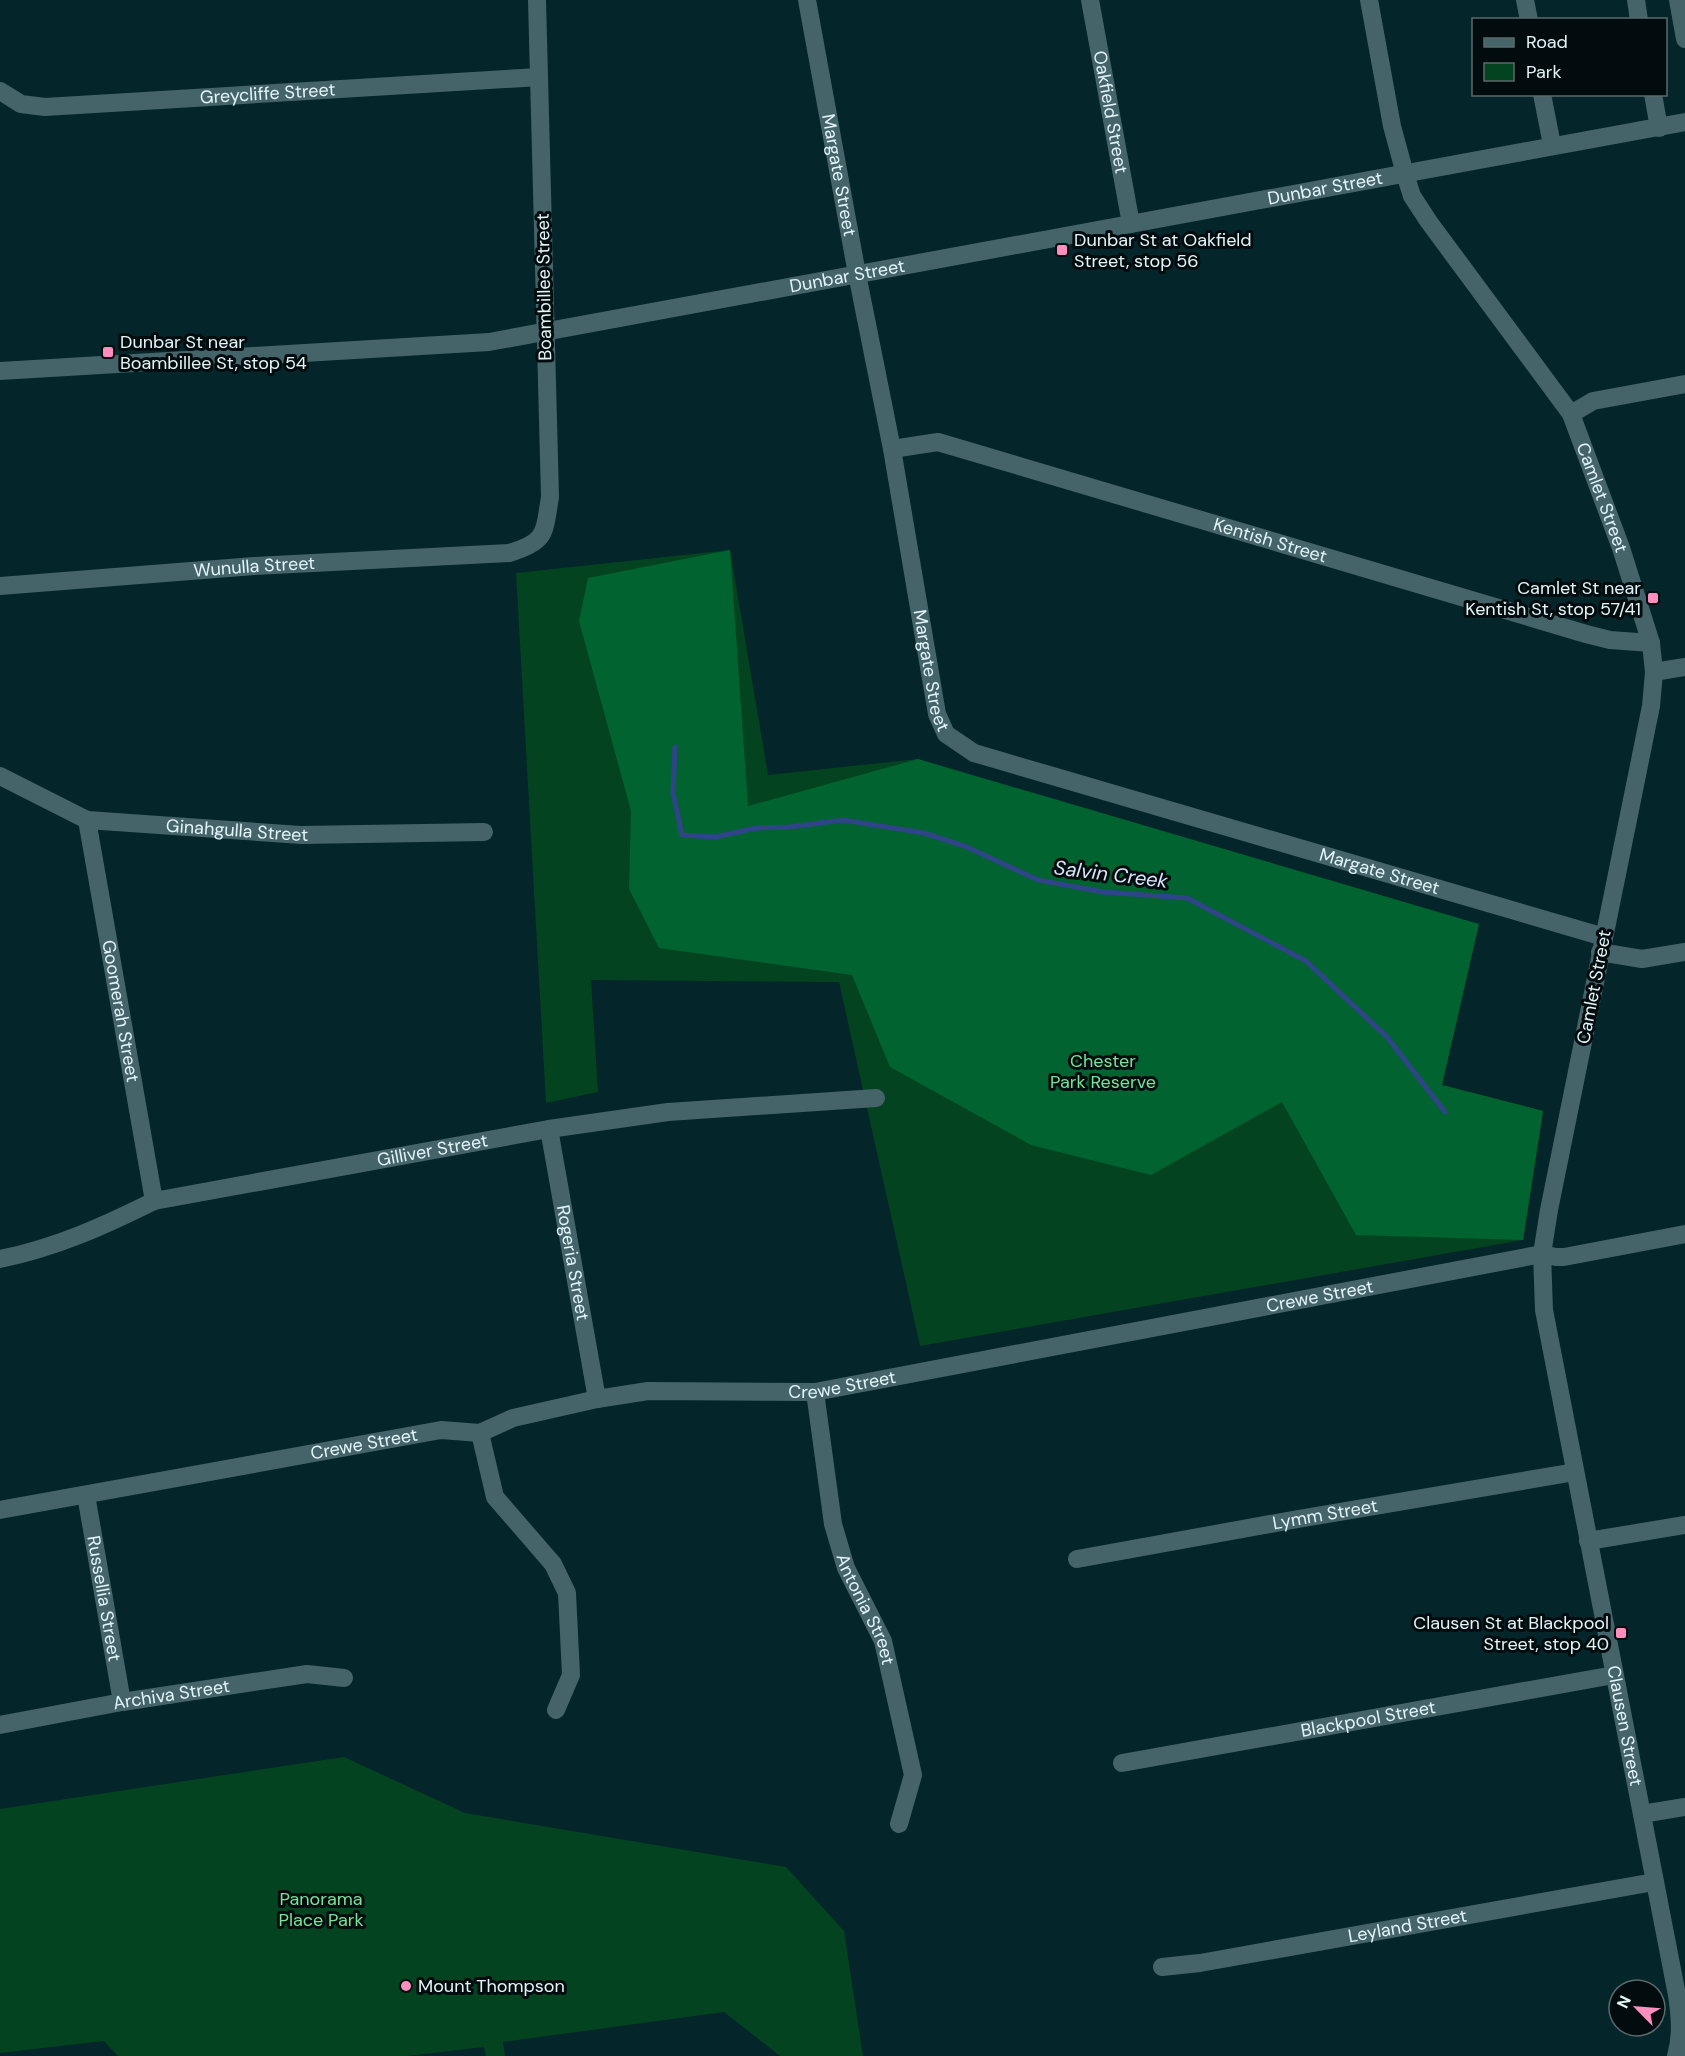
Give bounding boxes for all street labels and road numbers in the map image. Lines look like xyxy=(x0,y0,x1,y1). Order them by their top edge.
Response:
street label: Oakfield Street xyxy=(1088,49,1134,175)
street label: Greycliffe Street xyxy=(199,77,336,110)
street label: Margate Street xyxy=(816,112,862,238)
street label: Dunbar Street xyxy=(1266,166,1385,211)
street label: Boambillee Street xyxy=(531,213,557,361)
street label: Dunbar Street xyxy=(788,254,907,298)
street label: Camlet Street xyxy=(1571,439,1634,555)
street label: Kentish Street xyxy=(1211,512,1330,569)
street label: Wunulla Street xyxy=(193,551,316,583)
street label: Margate Street xyxy=(907,608,955,735)
street label: Ginahgulla Street xyxy=(165,814,308,847)
street label: Margate Street xyxy=(1317,843,1442,900)
street label: Camlet Street xyxy=(1571,928,1617,1046)
street label: Goomerah Street xyxy=(96,938,145,1084)
street label: Gilliver Street xyxy=(375,1128,490,1172)
street label: Rogeria Street xyxy=(551,1203,595,1323)
street label: Crewe Street xyxy=(1264,1274,1375,1318)
street label: Crewe Street xyxy=(788,1365,898,1404)
street label: Crewe Street xyxy=(308,1422,420,1465)
street label: Lymm Street xyxy=(1271,1494,1379,1535)
street label: Russellia Street xyxy=(81,1534,127,1663)
street label: Antonia Street xyxy=(830,1551,900,1667)
street label: Clausen Street xyxy=(1601,1663,1648,1788)
street label: Archiva Street xyxy=(111,1674,231,1715)
street label: Blackpool Street xyxy=(1299,1695,1437,1743)
street label: Leyland Street xyxy=(1346,1904,1469,1948)

